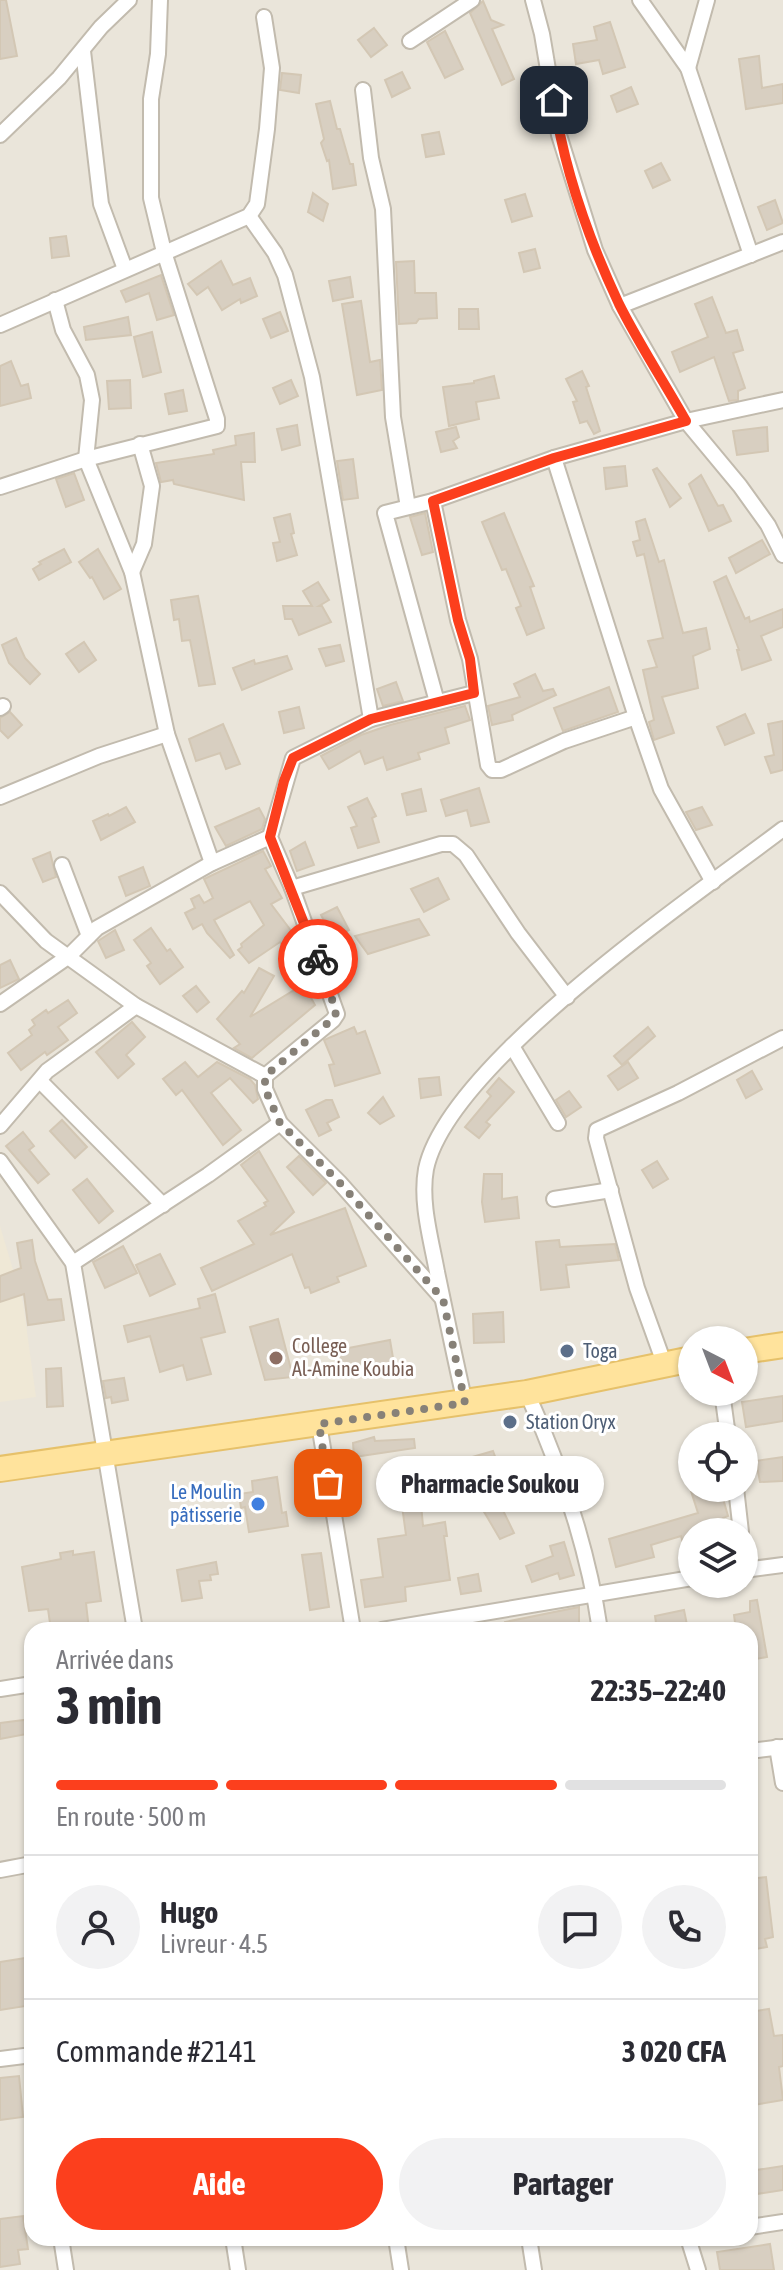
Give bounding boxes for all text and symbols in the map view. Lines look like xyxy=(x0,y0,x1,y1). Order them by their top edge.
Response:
pin xyxy=(520,66,588,134)
icon: home xyxy=(532,78,576,122)
courier xyxy=(278,919,358,999)
icon: bike xyxy=(296,937,340,981)
north arrow xyxy=(678,1326,758,1406)
map controls xyxy=(678,1326,758,1598)
place label: College Al-Amine Koubia xyxy=(292,1334,414,1380)
place label: Toga xyxy=(583,1339,617,1362)
marker: Toga xyxy=(558,1342,576,1360)
marker: College Al-Amine Koubia xyxy=(267,1349,285,1367)
place label: Station Oryx xyxy=(526,1410,616,1433)
marker: Station Oryx xyxy=(501,1413,519,1431)
button: locate xyxy=(678,1422,758,1502)
pin xyxy=(294,1449,362,1517)
callout: Pharmacie Soukou xyxy=(376,1455,604,1511)
icon: bag xyxy=(306,1461,350,1505)
text: Pharmacie Soukou xyxy=(401,1469,579,1499)
place label: Le Moulin pâtisserie xyxy=(170,1480,242,1526)
marker: Le Moulin pâtisserie xyxy=(249,1495,267,1513)
button: layers xyxy=(678,1518,758,1598)
text: Arrivée dans xyxy=(56,1645,174,1675)
text: 22:35–22:40 xyxy=(591,1673,726,1707)
text: 3 min xyxy=(56,1675,162,1735)
text: En route · 500 m xyxy=(56,1802,206,1832)
button: person xyxy=(56,1885,140,1969)
button: chat xyxy=(538,1885,622,1969)
button: phone xyxy=(642,1885,726,1969)
text: Hugo xyxy=(160,1895,218,1929)
text: Livreur · 4.5 xyxy=(160,1929,268,1959)
text: Commande #2141 xyxy=(56,2034,257,2068)
text: 3 020 CFA xyxy=(622,2034,726,2068)
button: Aide xyxy=(56,2138,383,2230)
button: Partager xyxy=(399,2138,726,2230)

